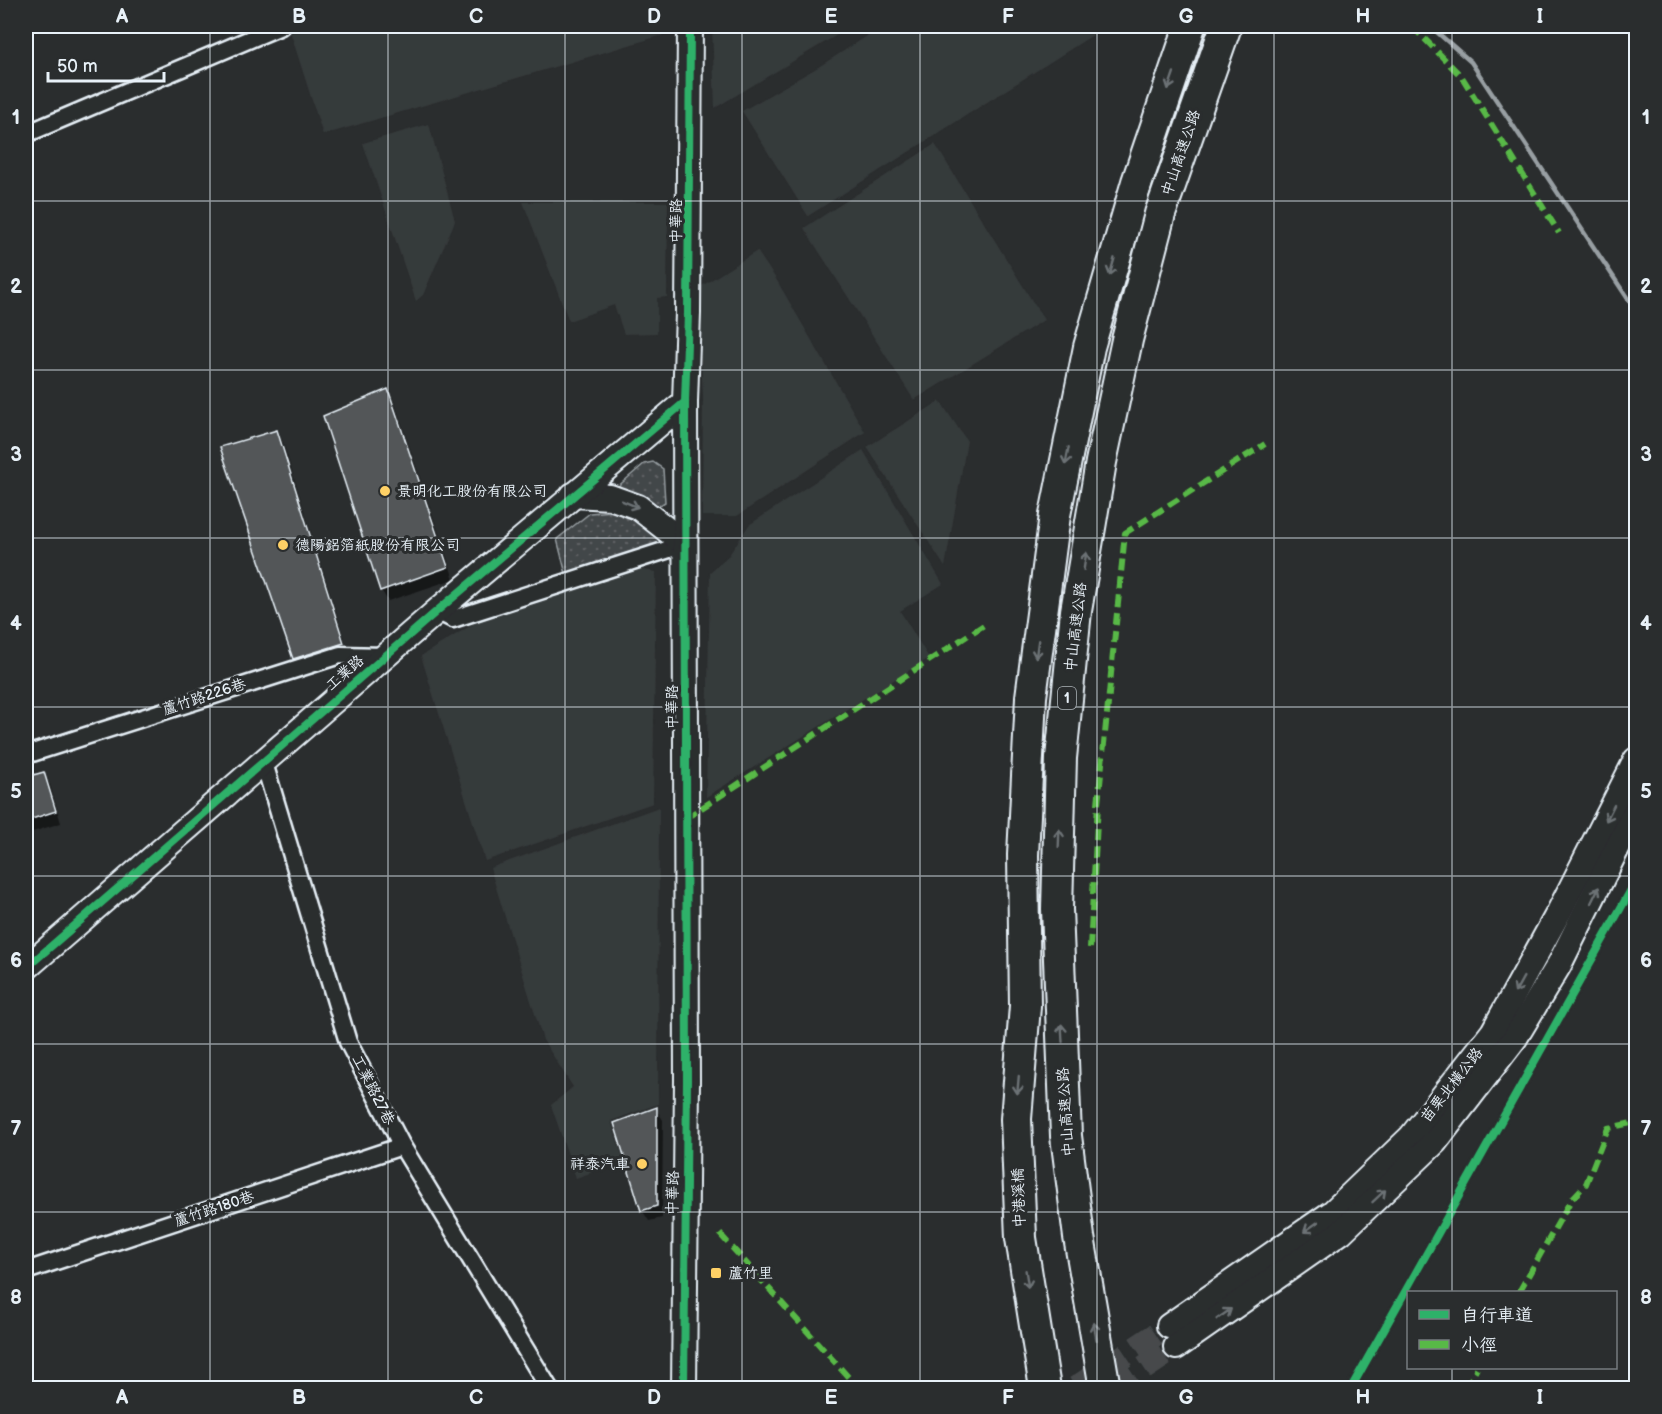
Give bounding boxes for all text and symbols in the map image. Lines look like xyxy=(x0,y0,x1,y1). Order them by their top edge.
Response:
text: A xyxy=(115,5,129,29)
text: B xyxy=(292,5,306,29)
text: C xyxy=(469,5,483,29)
text: D xyxy=(647,5,661,29)
text: E xyxy=(825,5,838,29)
text: F xyxy=(1002,5,1014,29)
text: G xyxy=(1179,5,1194,29)
text: H xyxy=(1356,5,1370,29)
text: I xyxy=(1537,5,1543,29)
scale bar xyxy=(48,45,164,83)
text: 50 m xyxy=(57,56,98,77)
one-way arrow xyxy=(1165,71,1176,90)
text: 1 xyxy=(12,106,20,130)
text: 1 xyxy=(1642,106,1650,130)
street label: 中山高速公路 xyxy=(1157,107,1205,199)
street label: 中華路 xyxy=(667,198,686,244)
one-way arrow xyxy=(1106,257,1117,276)
text: 2 xyxy=(10,275,22,299)
text: 2 xyxy=(1640,275,1652,299)
text: 3 xyxy=(10,443,22,467)
text: 3 xyxy=(1640,443,1652,467)
one-way arrow xyxy=(1061,446,1072,466)
place label: 景明化工股份有限公司 xyxy=(397,482,547,501)
marker: 景明化工股份有限公司 xyxy=(378,484,392,498)
one-way arrow xyxy=(621,499,639,510)
place label: 德陽鋁箔紙股份有限公司 xyxy=(295,536,460,555)
marker: 德陽鋁箔紙股份有限公司 xyxy=(276,538,290,552)
one-way arrow xyxy=(1079,551,1090,571)
street label: 中山高速公路 xyxy=(1061,581,1091,673)
text: 4 xyxy=(10,612,22,636)
text: 4 xyxy=(1640,612,1652,636)
one-way arrow xyxy=(1032,638,1043,658)
street label: 工業路 xyxy=(322,651,368,695)
street label: 蘆竹路226巷 xyxy=(160,675,248,719)
street label: 中華路 xyxy=(663,684,682,730)
road number: 1 xyxy=(1058,687,1076,709)
text: 5 xyxy=(10,780,22,804)
text: 5 xyxy=(1640,780,1652,804)
one-way arrow xyxy=(1604,803,1615,821)
one-way arrow xyxy=(1054,829,1065,849)
one-way arrow xyxy=(1589,886,1601,904)
text: 6 xyxy=(10,949,22,973)
text: 6 xyxy=(1640,949,1652,973)
one-way arrow xyxy=(1513,976,1525,993)
one-way arrow xyxy=(1056,1024,1067,1044)
street label: 苗栗北橫公路 xyxy=(1417,1044,1487,1126)
street label: 工業路27巷 xyxy=(347,1052,399,1128)
street label: 中山高速公路 xyxy=(1053,1066,1079,1158)
one-way arrow xyxy=(1013,1075,1024,1095)
text: 7 xyxy=(10,1117,22,1141)
text: 7 xyxy=(1640,1117,1652,1141)
place label: 祥泰汽車 xyxy=(570,1155,630,1174)
marker: 祥泰汽車 xyxy=(635,1157,649,1171)
street label: 中港溪橋 xyxy=(1008,1168,1030,1228)
street label: 中華路 xyxy=(663,1170,683,1216)
street label: 蘆竹路180巷 xyxy=(171,1187,257,1231)
one-way arrow xyxy=(1371,1189,1386,1204)
one-way arrow xyxy=(1303,1221,1319,1233)
place label: 蘆竹里 xyxy=(728,1264,773,1283)
marker: 蘆竹里 xyxy=(709,1266,723,1280)
one-way arrow xyxy=(1022,1269,1033,1289)
text: 8 xyxy=(10,1286,22,1310)
text: 8 xyxy=(1640,1286,1652,1310)
legend xyxy=(1407,1291,1617,1369)
text: 自行車道 xyxy=(1461,1305,1533,1326)
one-way arrow xyxy=(1215,1308,1231,1320)
one-way arrow xyxy=(1090,1322,1101,1341)
text: 小徑 xyxy=(1461,1335,1497,1356)
text: A xyxy=(115,1386,129,1410)
text: B xyxy=(292,1386,306,1410)
text: C xyxy=(469,1386,483,1410)
text: D xyxy=(647,1386,661,1410)
text: E xyxy=(825,1386,838,1410)
text: F xyxy=(1002,1386,1014,1410)
text: G xyxy=(1179,1386,1194,1410)
text: H xyxy=(1356,1386,1370,1410)
text: I xyxy=(1537,1386,1543,1410)

